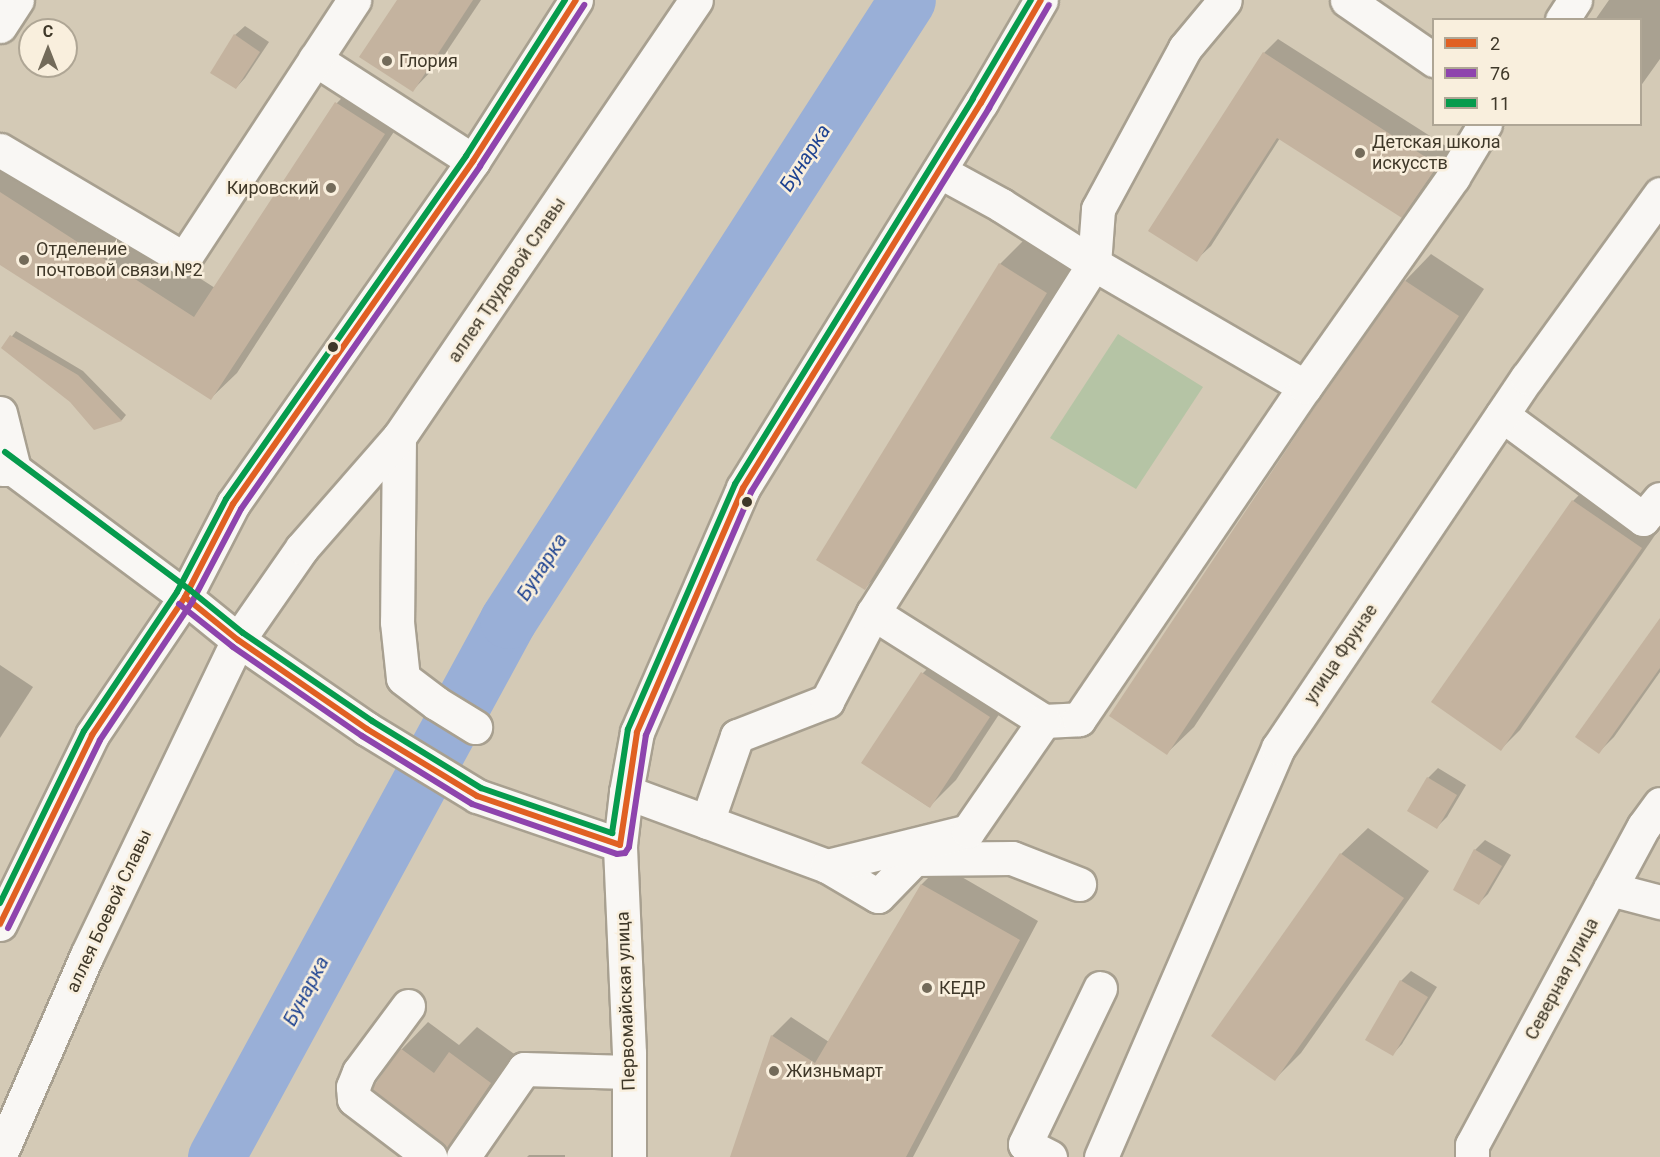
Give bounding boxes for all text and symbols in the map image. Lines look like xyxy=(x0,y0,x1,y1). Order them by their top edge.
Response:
north arrow xyxy=(18,18,78,78)
legend xyxy=(1432,18,1642,126)
text: С xyxy=(43,22,53,41)
text: 2 xyxy=(1490,33,1500,54)
place label: Глория xyxy=(399,50,458,72)
marker: Глория xyxy=(380,54,394,68)
text: 76 xyxy=(1490,63,1510,84)
text: 11 xyxy=(1490,93,1510,114)
water label: Бунарка xyxy=(774,120,836,196)
place label: Детская школа искусств xyxy=(1372,132,1501,174)
marker: Детская школа искусств xyxy=(1353,146,1367,160)
place label: Кировский xyxy=(227,177,319,199)
marker: Кировский xyxy=(324,181,338,195)
street label: аллея Трудовой Славы xyxy=(444,193,570,367)
place label: Отделение почтовой связи №2 xyxy=(36,239,203,282)
marker: Отделение почтовой связи №2 xyxy=(17,253,31,267)
unlabelled marker xyxy=(327,341,339,353)
unlabelled marker xyxy=(741,496,753,508)
water label: Бунарка xyxy=(511,529,573,605)
street label: улица Фрунзе xyxy=(1300,600,1382,708)
street label: аллея Боевой Славы xyxy=(62,826,156,996)
street label: Первомайская улица xyxy=(612,911,640,1091)
street label: Северная улица xyxy=(1521,914,1603,1044)
water label: Бунарка xyxy=(278,952,334,1030)
place label: КЕДР xyxy=(939,977,986,999)
marker: КЕДР xyxy=(920,981,934,995)
place label: Жизньмарт xyxy=(786,1060,883,1082)
marker: Жизньмарт xyxy=(767,1064,781,1078)

